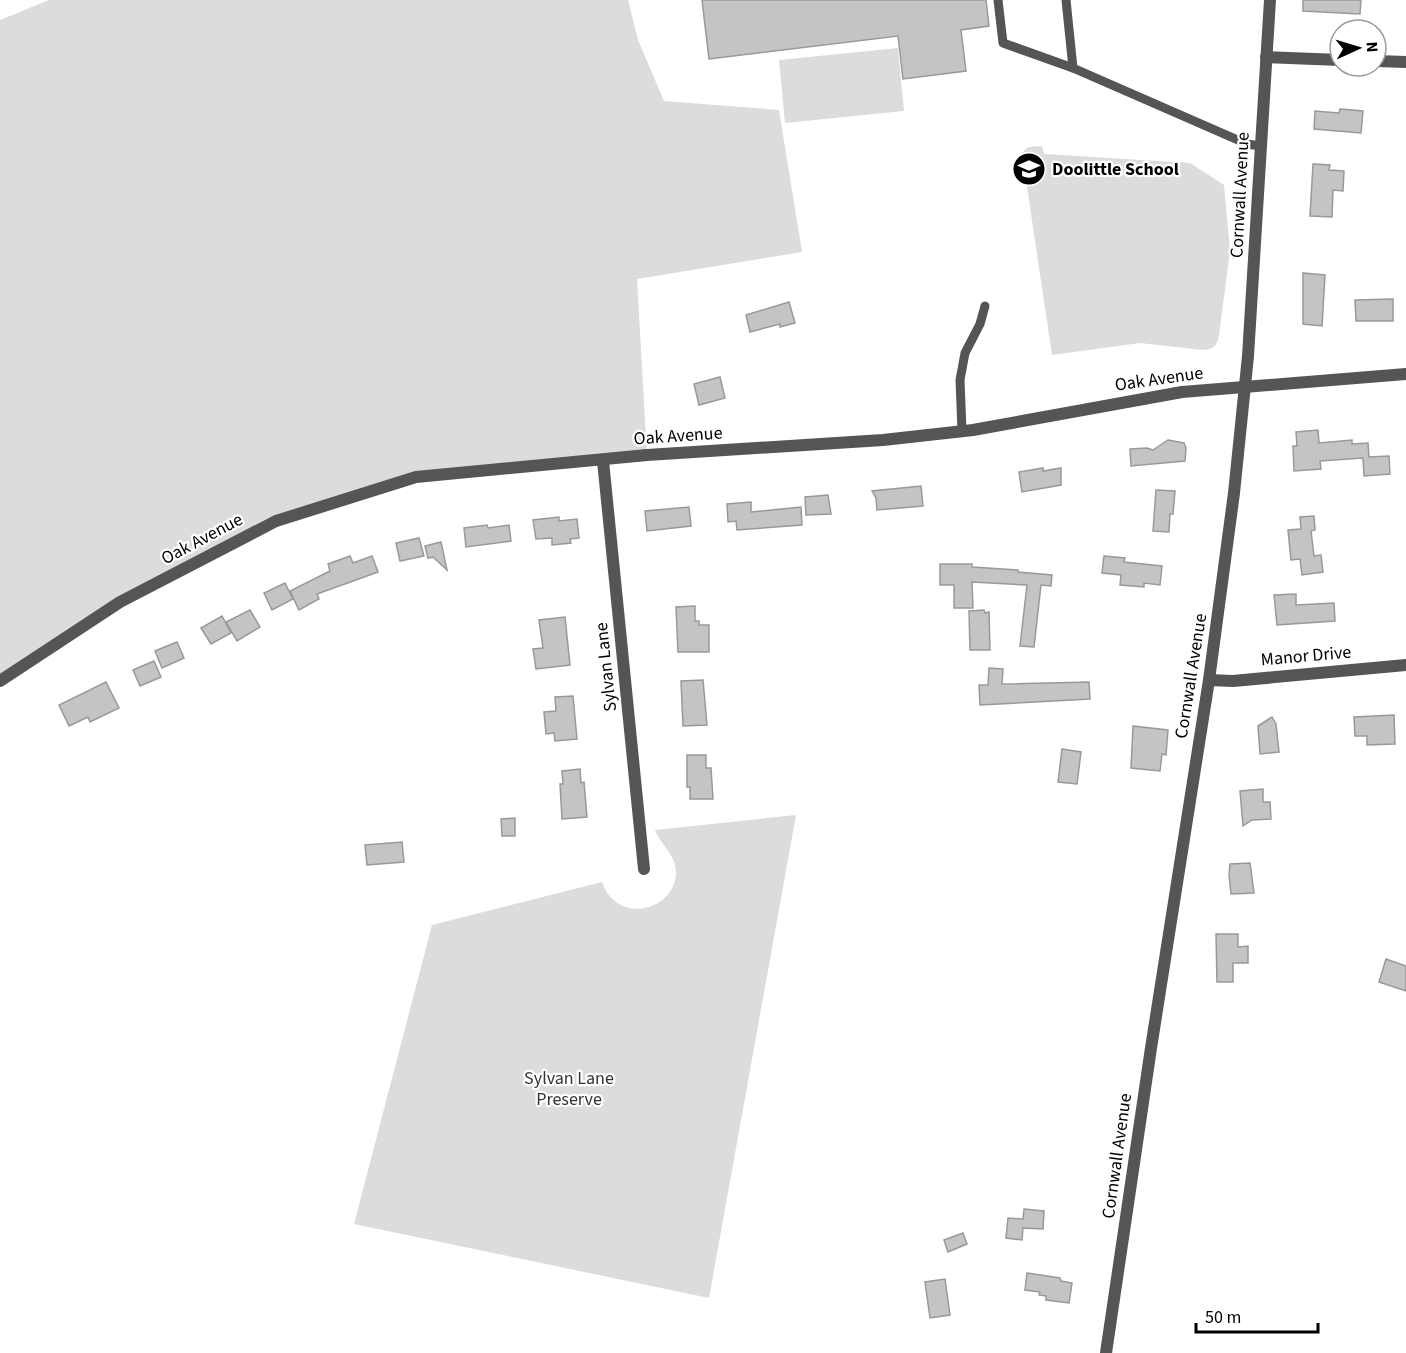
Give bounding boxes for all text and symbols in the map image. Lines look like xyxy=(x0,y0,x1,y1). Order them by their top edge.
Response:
north arrow xyxy=(1328,18,1388,78)
text: N xyxy=(1361,41,1383,53)
street label: Cornwall Avenue xyxy=(1224,131,1256,259)
school or university icon: Doolittle School xyxy=(1011,151,1047,187)
place label: Doolittle School xyxy=(1052,157,1179,182)
street label: Oak Avenue xyxy=(1113,360,1205,398)
street label: Oak Avenue xyxy=(633,420,723,452)
street label: Oak Avenue xyxy=(157,507,247,571)
street label: Cornwall Avenue xyxy=(1169,612,1213,740)
street label: Sylvan Lane xyxy=(589,621,623,713)
street label: Manor Drive xyxy=(1260,640,1352,672)
park label: Sylvan Lane Preserve xyxy=(524,1066,614,1112)
street label: Cornwall Avenue xyxy=(1096,1092,1138,1220)
scale bar xyxy=(1196,1296,1318,1334)
text: 50 m xyxy=(1205,1305,1241,1330)

